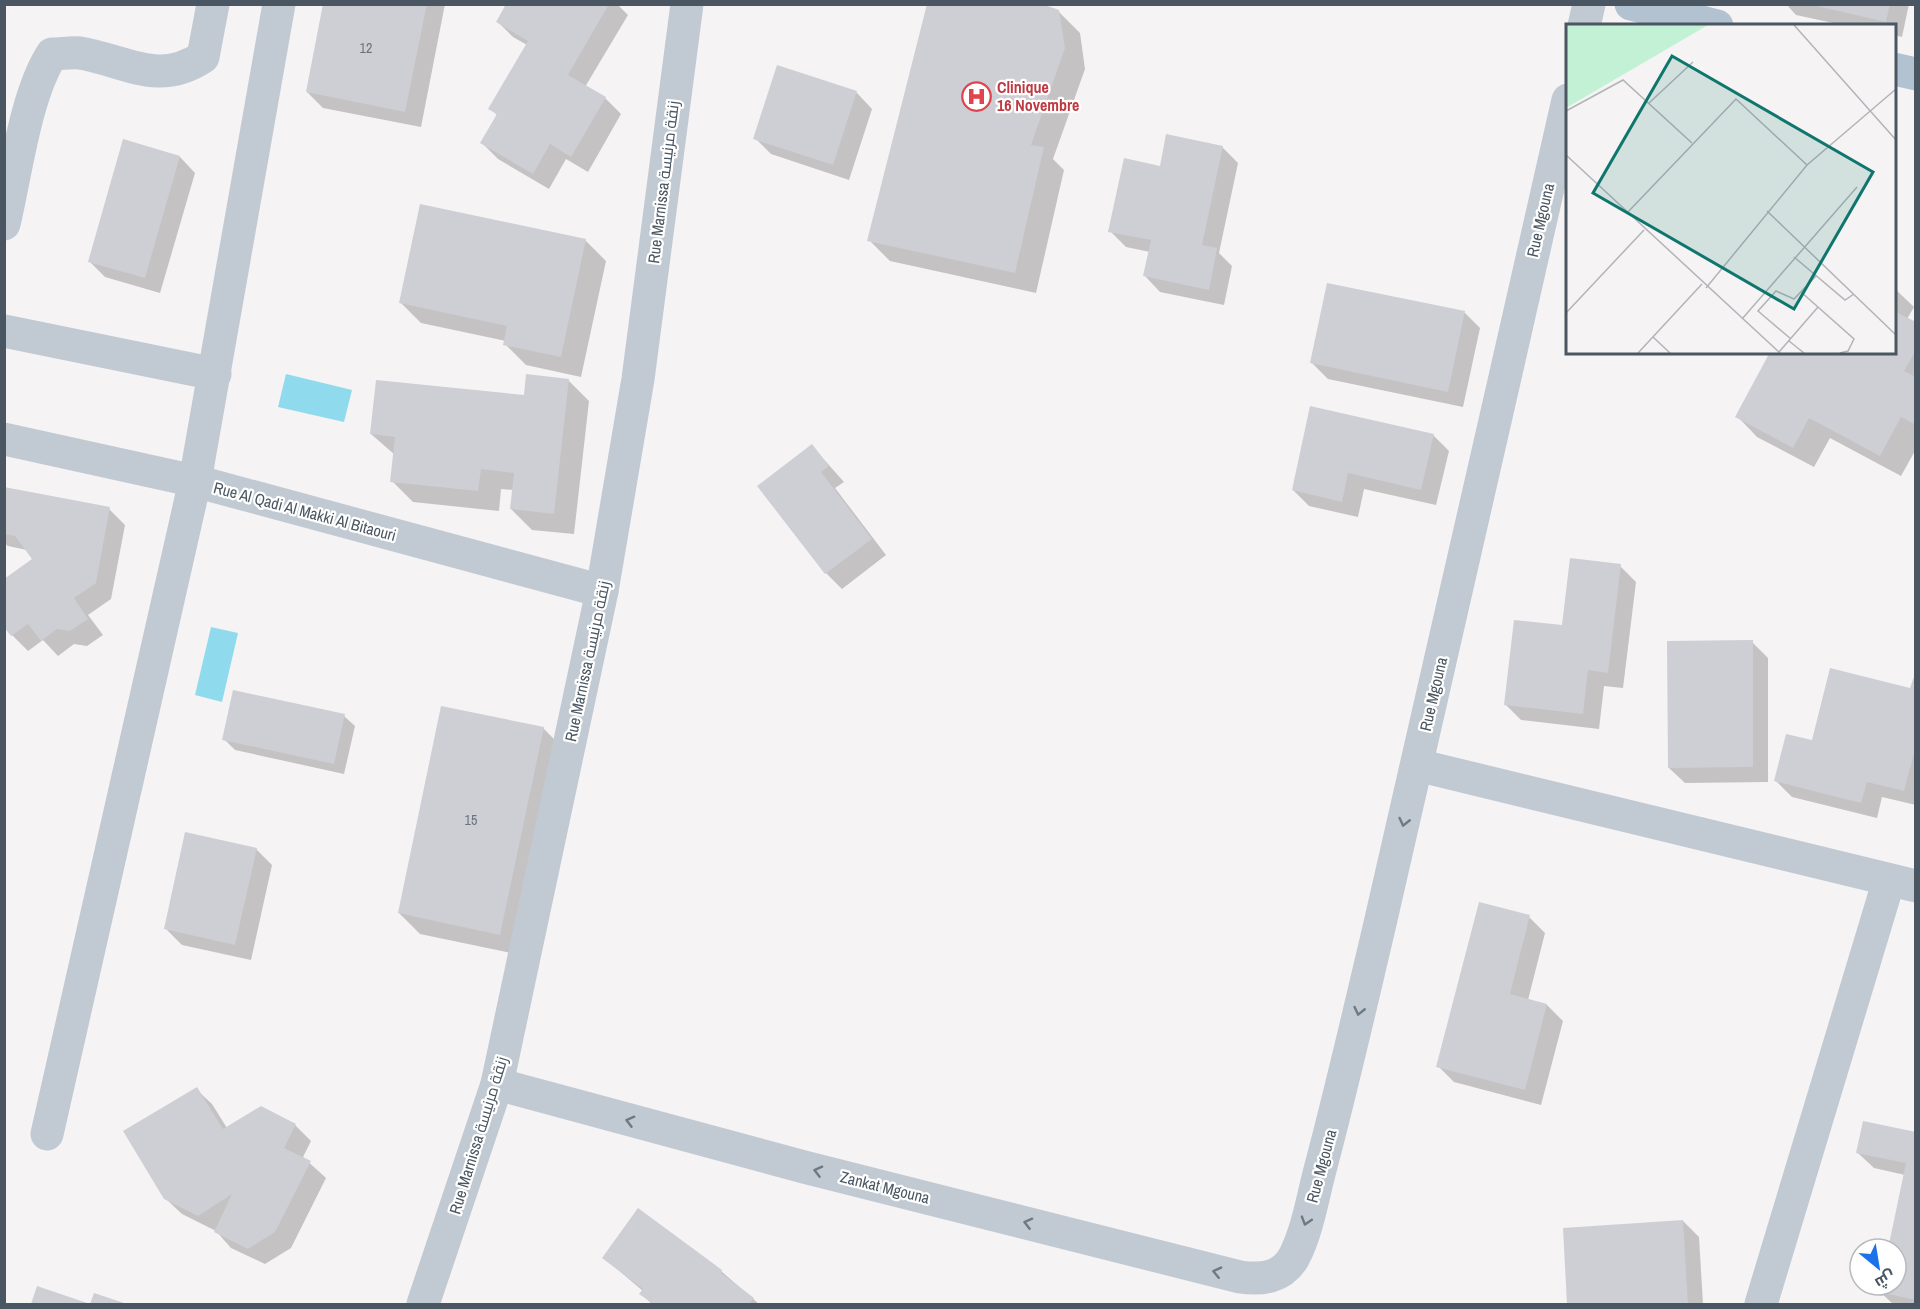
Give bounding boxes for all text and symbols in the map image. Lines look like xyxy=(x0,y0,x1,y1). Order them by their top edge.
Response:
inset map xyxy=(1566,24,1896,354)
house number: 12 xyxy=(360,39,372,57)
place label: Clinique 16 Novembre xyxy=(997,76,1079,116)
hospital icon: Clinique 16 Novembre xyxy=(960,80,992,112)
street label: Rue Marnissa زنقة مرنيسة xyxy=(642,99,684,265)
street label: Rue Mgouna xyxy=(1521,180,1559,259)
street label: Rue Al Qadi Al Makki Al Bitaouri xyxy=(211,476,399,546)
street label: Rue Marnissa زنقة مرنيسة xyxy=(559,579,615,743)
street label: Rue Mgouna xyxy=(1414,654,1452,733)
house number: 15 xyxy=(465,811,477,829)
one-way arrow xyxy=(1398,816,1411,826)
one-way arrow xyxy=(1353,1006,1366,1016)
street label: Rue Marnissa زنقة مرنيسة xyxy=(444,1053,512,1217)
one-way arrow xyxy=(625,1116,636,1128)
street label: Rue Mgouna xyxy=(1301,1126,1342,1205)
one-way arrow xyxy=(814,1165,824,1178)
street label: Zankat Mgouna xyxy=(838,1165,933,1209)
one-way arrow xyxy=(1301,1215,1313,1226)
one-way arrow xyxy=(1023,1218,1033,1231)
north arrow xyxy=(1848,1237,1908,1297)
text: ش xyxy=(1871,1265,1900,1295)
one-way arrow xyxy=(1212,1266,1222,1279)

